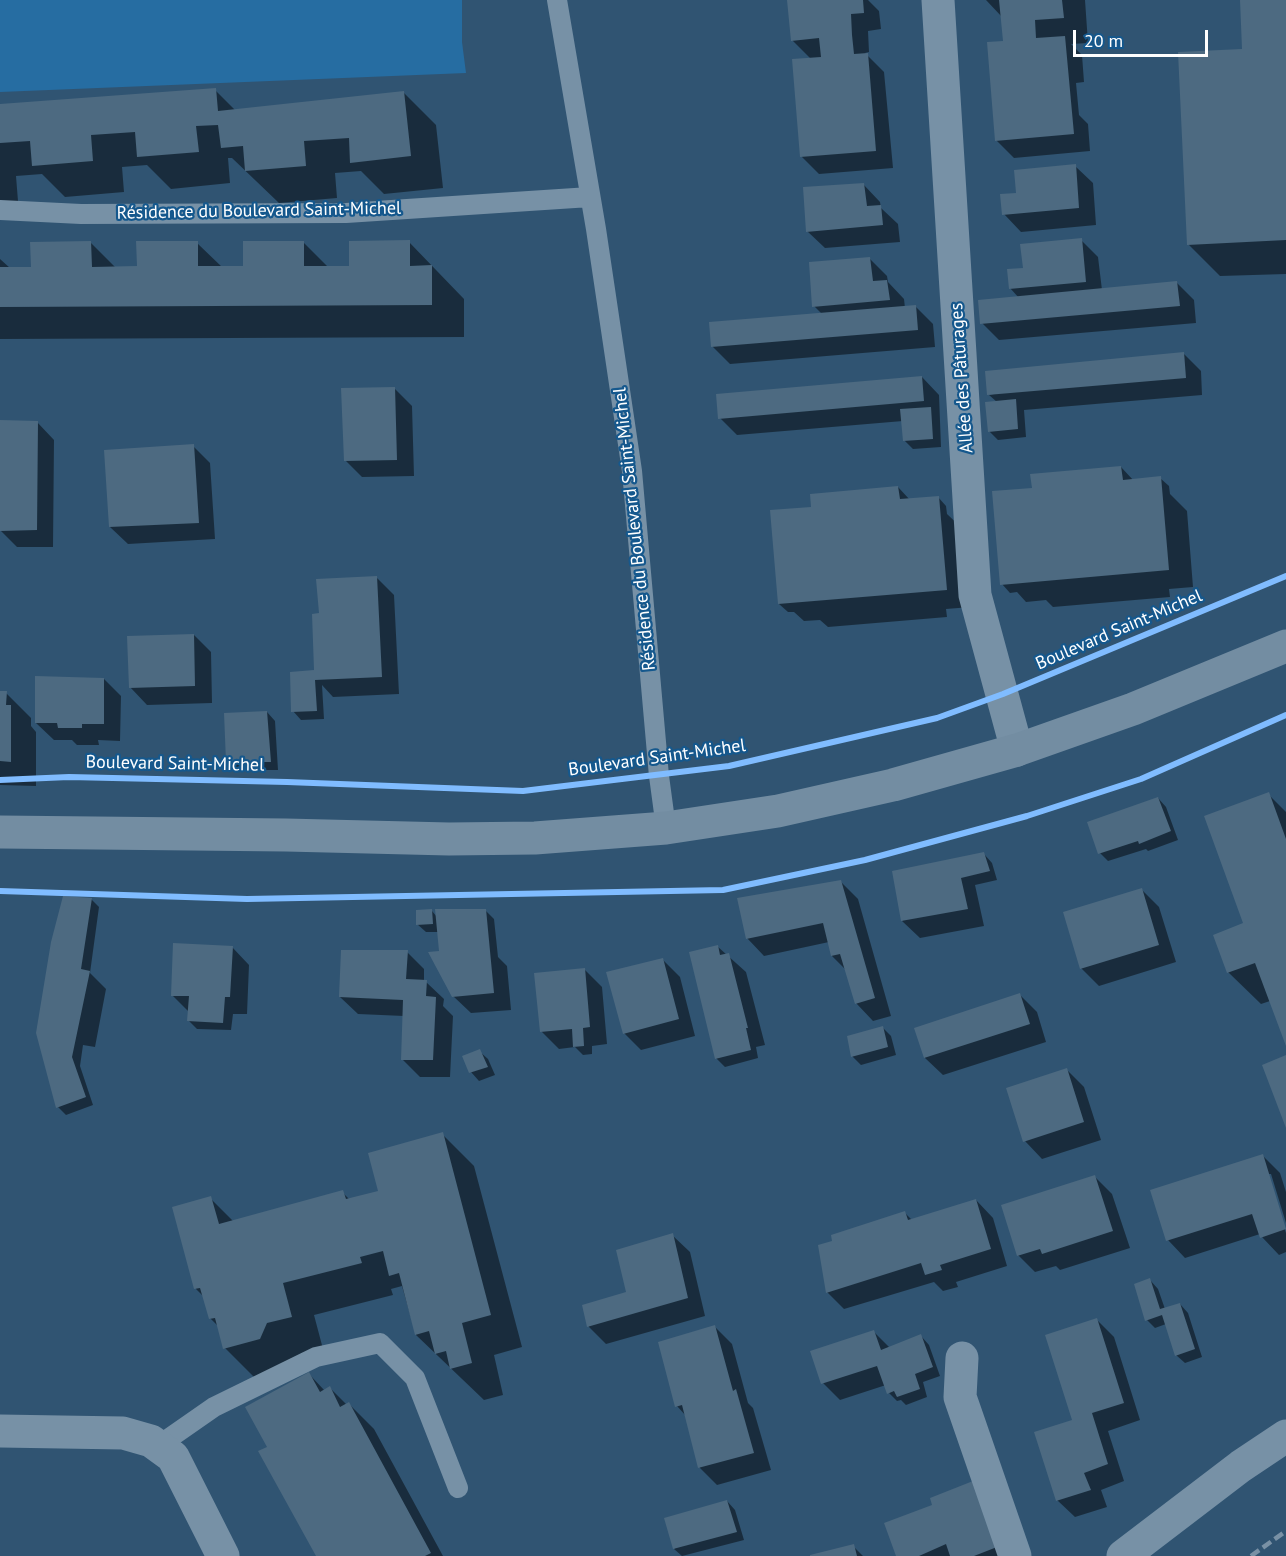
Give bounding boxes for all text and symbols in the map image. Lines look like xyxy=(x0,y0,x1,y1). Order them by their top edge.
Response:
scale bar xyxy=(1076,18,1211,56)
text: 20 m xyxy=(1084,29,1123,52)
street label: Résidence du Boulevard Saint-Michel xyxy=(117,198,401,224)
street label: Allée des Pâturages xyxy=(946,302,978,454)
street label: Résidence du Boulevard Saint-Michel xyxy=(609,386,661,672)
street label: Boulevard Saint-Michel xyxy=(1033,585,1205,675)
street label: Boulevard Saint-Michel xyxy=(567,735,747,781)
street label: Boulevard Saint-Michel xyxy=(85,752,265,776)

